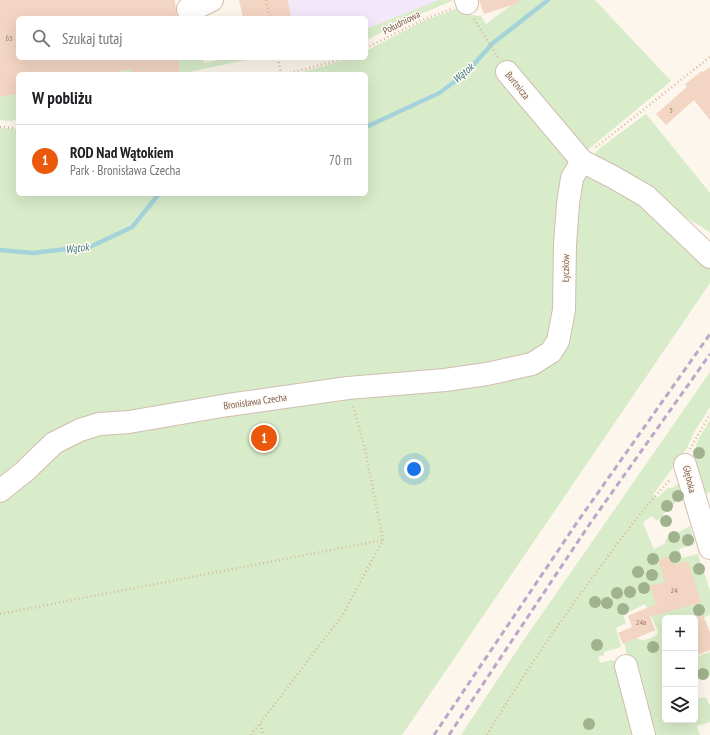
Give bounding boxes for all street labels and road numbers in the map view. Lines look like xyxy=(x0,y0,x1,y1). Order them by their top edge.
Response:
street label: Południowa xyxy=(380,8,422,37)
street label: Burtnicza xyxy=(502,69,533,102)
street label: Łyczków xyxy=(559,254,572,282)
street label: Bronisława Czecha xyxy=(222,391,288,412)
street label: Głęboka xyxy=(680,464,699,494)

